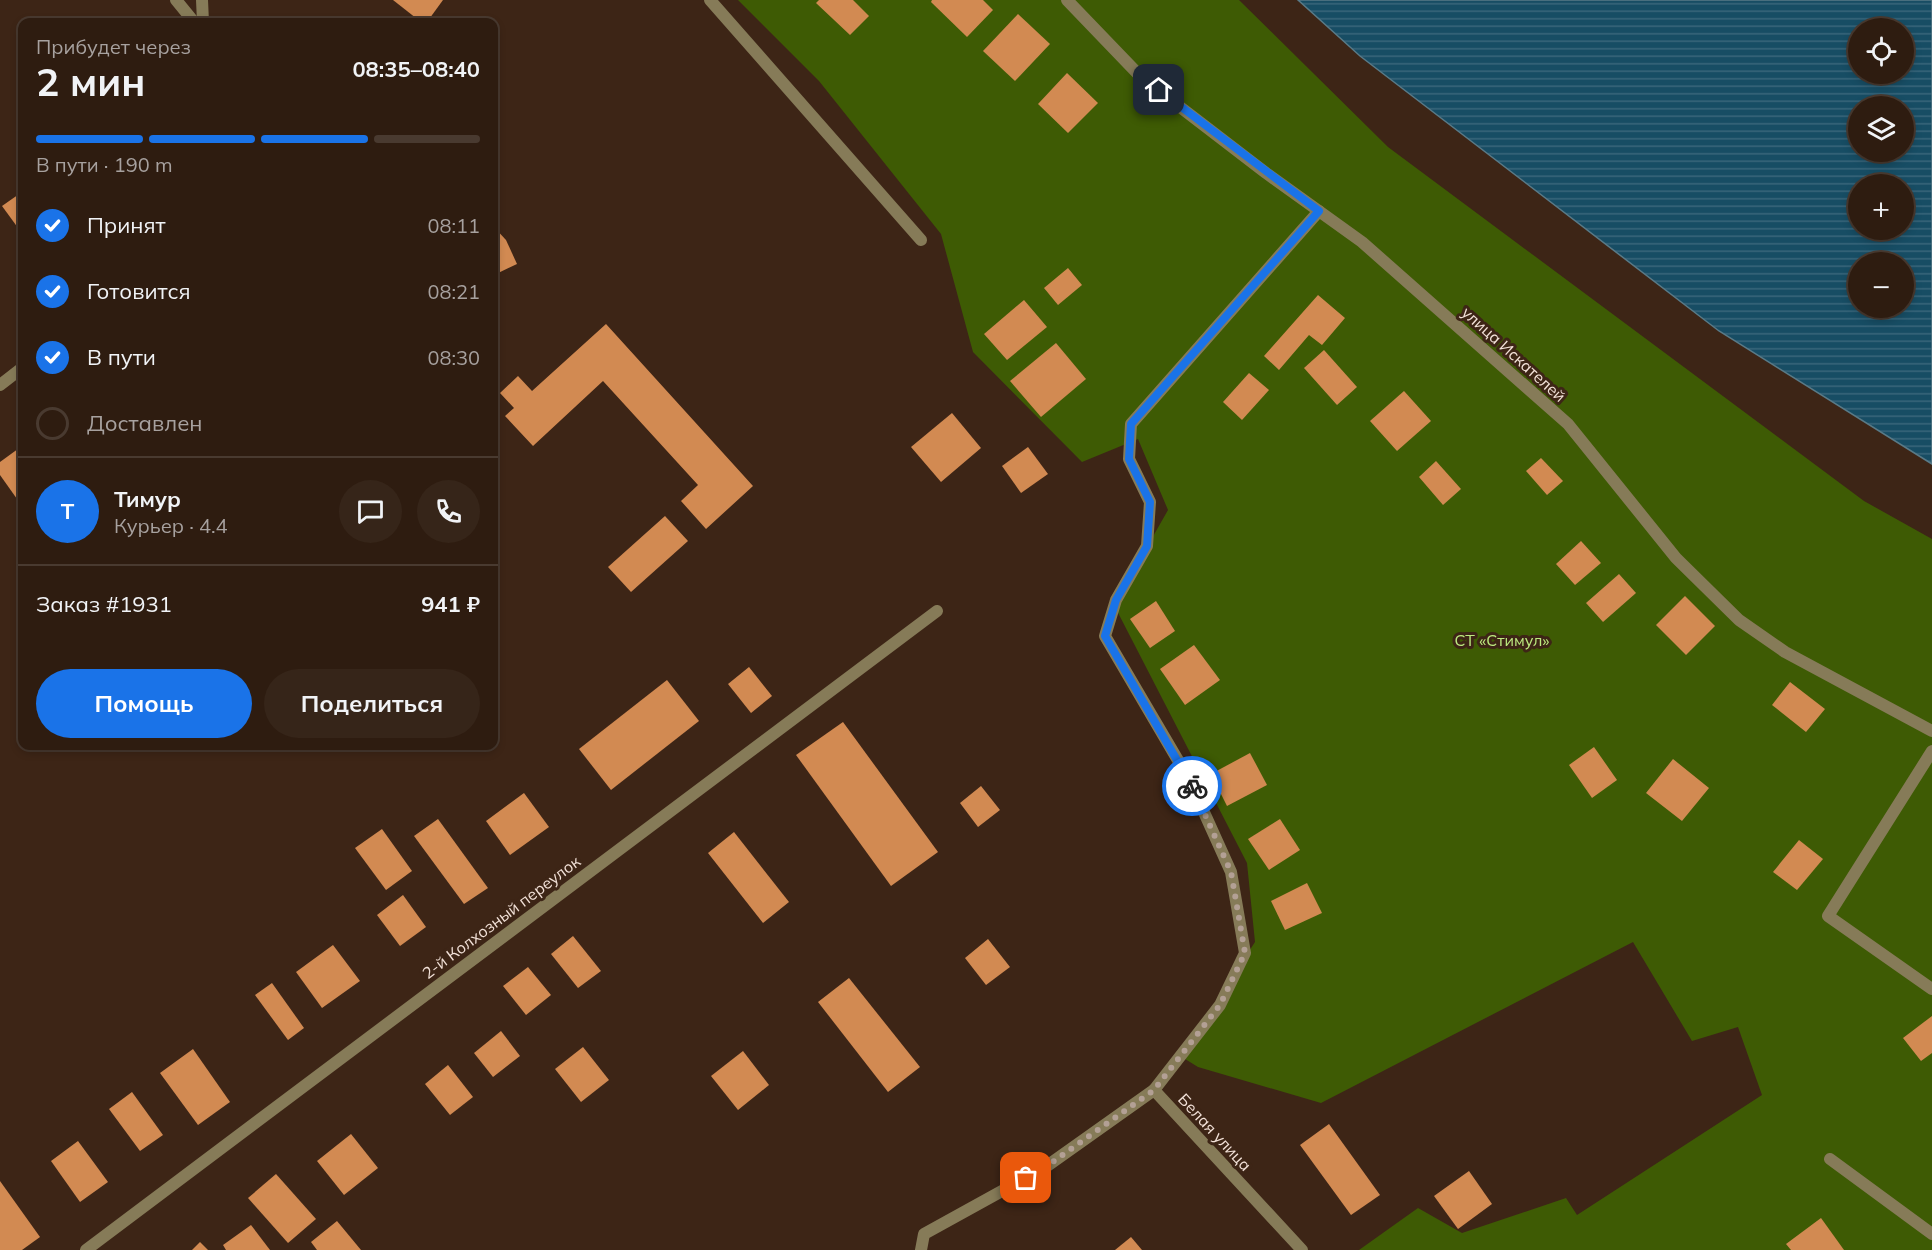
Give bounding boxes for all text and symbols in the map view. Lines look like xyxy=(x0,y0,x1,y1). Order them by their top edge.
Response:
map controls xyxy=(1848,18,1914,318)
button: locate xyxy=(1848,18,1914,84)
text: Прибудет через xyxy=(36,34,191,59)
text: 08:35–08:40 xyxy=(352,55,480,83)
text: 2 мин xyxy=(36,57,145,106)
pin xyxy=(1133,64,1184,115)
icon: home xyxy=(1142,73,1175,106)
button: layers xyxy=(1848,96,1914,162)
text: В пути · 190 m xyxy=(36,152,172,177)
button: + xyxy=(1848,174,1914,240)
icon: check xyxy=(36,209,69,242)
text: Принят xyxy=(87,211,166,239)
text: 08:11 xyxy=(427,213,480,238)
button: − xyxy=(1848,252,1914,318)
icon: check xyxy=(36,275,69,308)
text: Готовится xyxy=(87,277,191,305)
text: 08:21 xyxy=(427,279,480,304)
street label: улица Искателей xyxy=(1458,302,1570,406)
icon: check xyxy=(36,341,69,374)
text: В пути xyxy=(87,343,156,371)
text: 08:30 xyxy=(427,345,480,370)
text: Доставлен xyxy=(87,409,203,437)
button: chat xyxy=(339,480,402,543)
button: phone xyxy=(417,480,480,543)
text: Тимур xyxy=(114,485,181,513)
text: Т xyxy=(61,497,74,525)
text: Курьер · 4.4 xyxy=(114,513,228,538)
text: Заказ #1931 xyxy=(36,590,172,618)
text: 941 ₽ xyxy=(421,590,480,618)
park label: СТ «Стимул» xyxy=(1455,630,1549,650)
button: Помощь xyxy=(36,669,252,738)
button: Поделиться xyxy=(264,669,480,738)
courier xyxy=(1162,756,1222,816)
icon: bike xyxy=(1176,770,1209,803)
street label: 2-й Колхозный переулок xyxy=(418,851,584,983)
street label: Белая улица xyxy=(1174,1089,1256,1175)
pin xyxy=(1000,1152,1051,1203)
icon: bag xyxy=(1009,1161,1042,1194)

